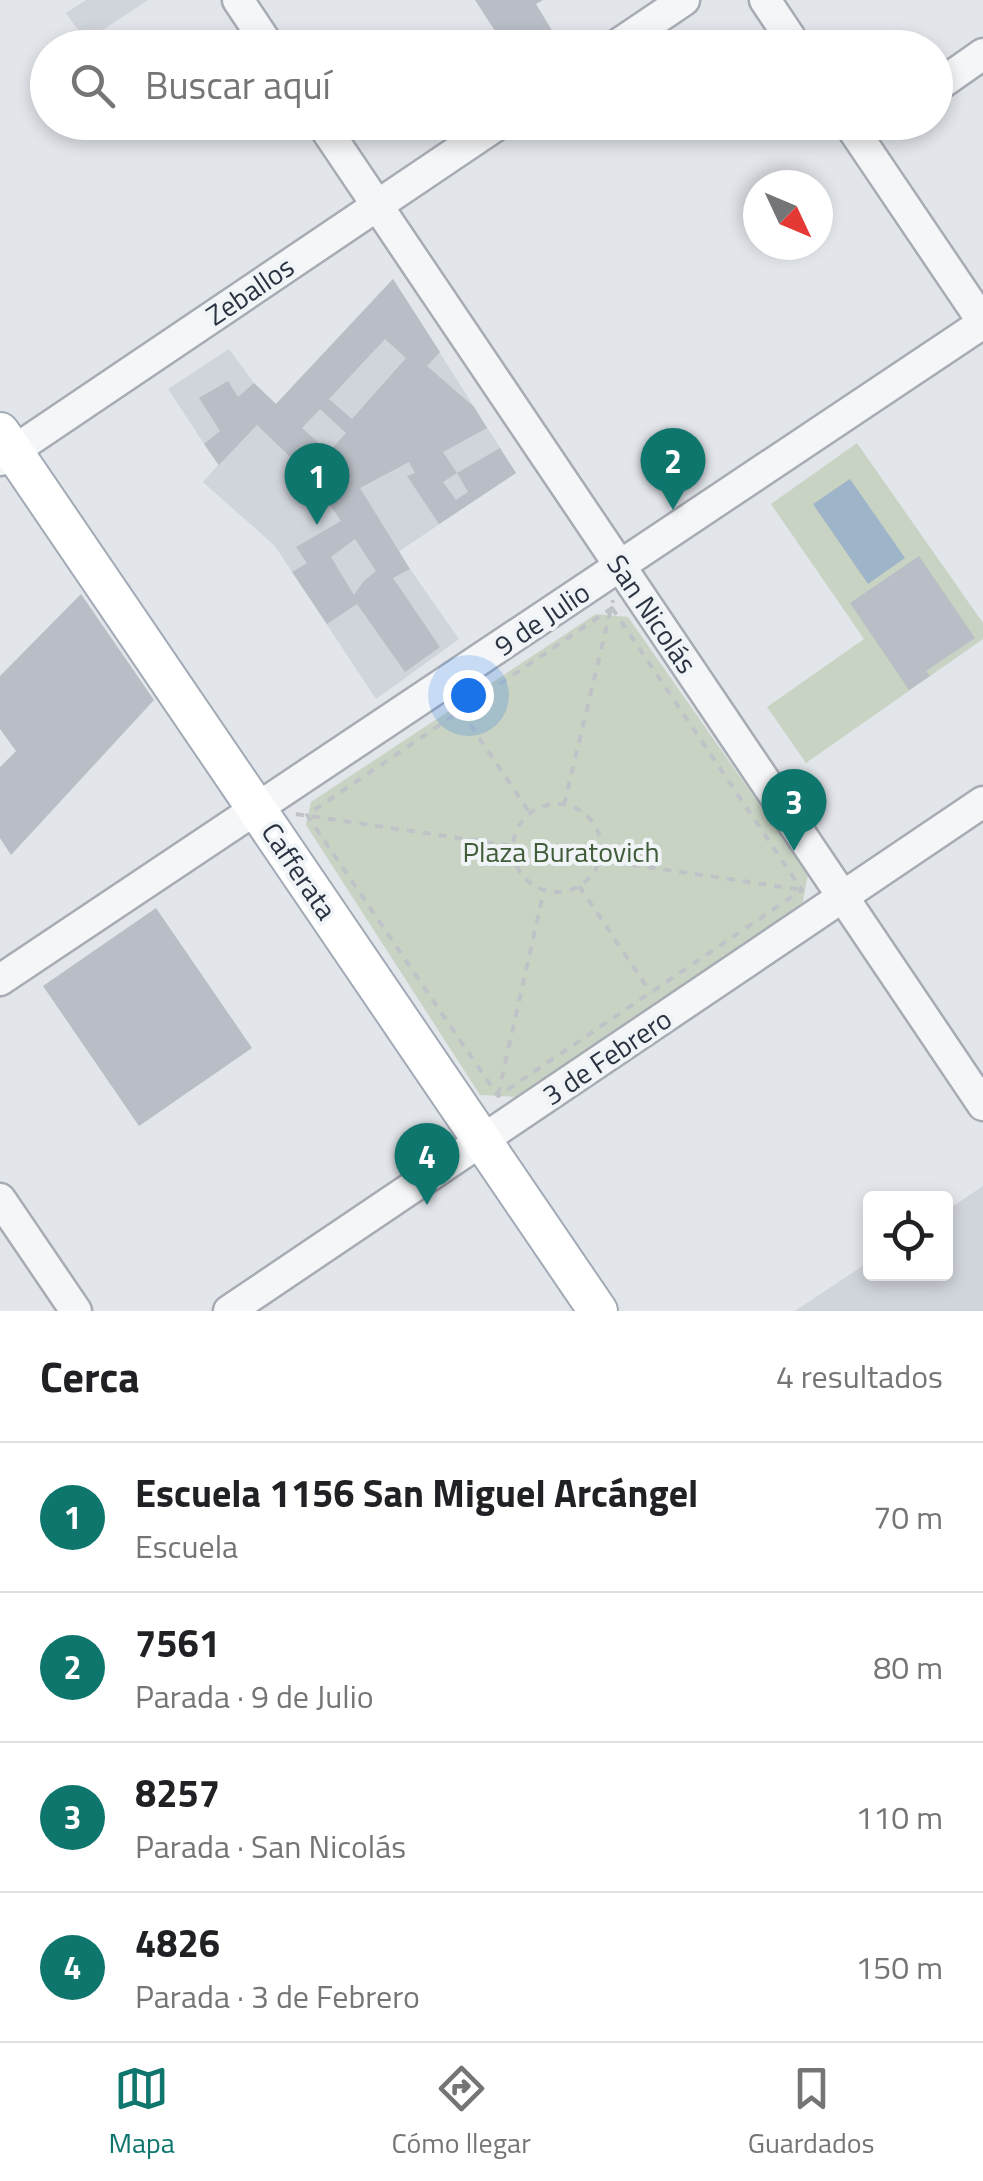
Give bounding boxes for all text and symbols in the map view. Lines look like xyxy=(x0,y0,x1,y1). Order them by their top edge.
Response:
search box xyxy=(30,30,953,140)
text: Buscar aquí xyxy=(145,56,331,114)
icon: search xyxy=(65,58,120,113)
north arrow xyxy=(743,170,833,260)
street label: Zeballos xyxy=(197,245,303,336)
pin: 2 xyxy=(640,428,706,510)
pin: 1 xyxy=(284,442,350,525)
street label: San Nicolás xyxy=(597,545,708,682)
street label: 9 de Julio xyxy=(485,571,598,666)
your location xyxy=(443,670,494,721)
pin: 3 xyxy=(762,768,826,851)
street label: Cafferata xyxy=(251,813,348,928)
park label: Plaza Buratovich xyxy=(462,830,660,873)
street label: 3 de Febrero xyxy=(533,997,680,1116)
pin: 4 xyxy=(394,1122,460,1205)
map controls xyxy=(863,1191,953,1281)
button: locate xyxy=(863,1191,953,1281)
text: Cerca xyxy=(40,1344,140,1408)
text: 4 resultados xyxy=(776,1352,943,1400)
text: Escuela 1156 San Miguel Arcángel xyxy=(135,1464,698,1522)
text: 1 xyxy=(64,1493,81,1541)
text: 70 m xyxy=(873,1493,943,1541)
text: Escuela xyxy=(135,1522,238,1570)
text: 7561 xyxy=(135,1614,220,1672)
text: 2 xyxy=(64,1643,81,1691)
text: 80 m xyxy=(873,1643,943,1691)
text: Parada · 9 de Julio xyxy=(135,1672,374,1720)
text: 8257 xyxy=(135,1764,220,1822)
text: 3 xyxy=(64,1793,81,1841)
text: 110 m xyxy=(855,1793,943,1841)
text: Parada · San Nicolás xyxy=(135,1822,406,1870)
text: 4826 xyxy=(135,1914,220,1972)
text: 4 xyxy=(64,1943,81,1991)
text: 150 m xyxy=(855,1943,943,1991)
text: Parada · 3 de Febrero xyxy=(135,1972,420,2020)
tab: Mapa xyxy=(108,2061,175,2164)
tab: Cómo llegar xyxy=(392,2061,531,2164)
tab: Guardados xyxy=(748,2061,875,2164)

